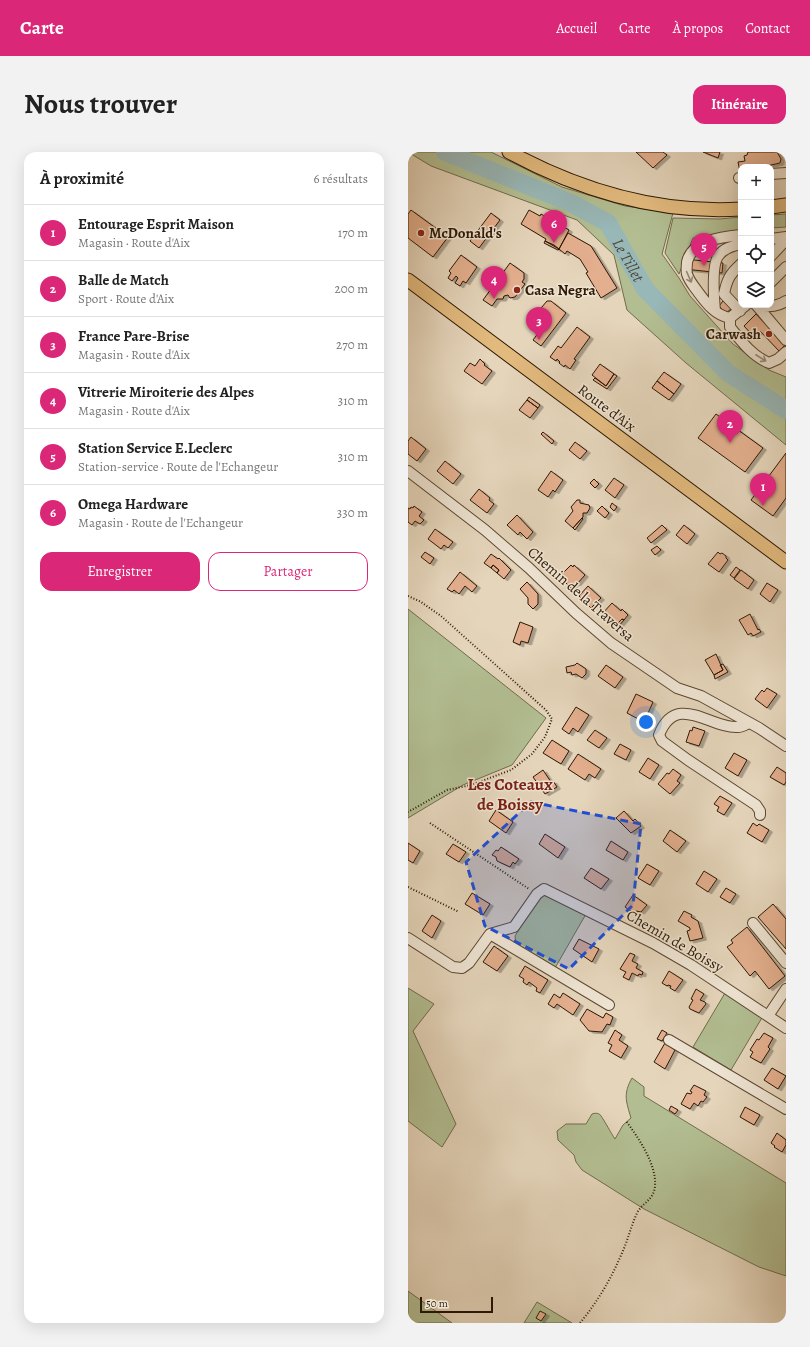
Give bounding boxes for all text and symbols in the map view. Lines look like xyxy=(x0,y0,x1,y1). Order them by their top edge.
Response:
text: Carte xyxy=(20,15,64,41)
text: Accueil xyxy=(556,19,597,38)
text: Carte xyxy=(619,19,651,38)
text: À propos xyxy=(673,19,723,38)
text: Contact xyxy=(745,19,790,38)
text: Nous trouver xyxy=(24,85,177,123)
button: Itinéraire xyxy=(693,85,786,124)
map controls xyxy=(738,164,774,308)
button: + xyxy=(738,164,774,200)
text: À proximité xyxy=(40,167,124,190)
text: 6 résultats xyxy=(313,170,368,187)
button: − xyxy=(738,200,774,236)
pin: 6 xyxy=(541,210,567,243)
text: Entourage Esprit Maison xyxy=(78,214,234,234)
place label: McDonald's xyxy=(429,223,502,243)
text: 1 xyxy=(51,224,55,241)
text: 170 m xyxy=(338,224,368,241)
marker: McDonald's xyxy=(416,228,426,238)
pin: 5 xyxy=(691,233,717,266)
text: Magasin · Route d'Aix xyxy=(78,234,190,251)
water label: Le Tillet xyxy=(607,234,649,287)
button: locate xyxy=(738,236,774,272)
pin: 4 xyxy=(481,266,507,299)
text: Balle de Match xyxy=(78,270,169,290)
one-way arrow xyxy=(686,271,693,283)
button: layers xyxy=(738,272,774,308)
text: 2 xyxy=(50,280,56,297)
text: 200 m xyxy=(335,280,368,297)
place label: Casa Negra xyxy=(525,280,597,300)
marker: Casa Negra xyxy=(512,285,522,295)
text: Sport · Route d'Aix xyxy=(78,290,174,307)
pin: 3 xyxy=(526,307,552,340)
place label: Carwash xyxy=(706,324,761,344)
text: France Pare-Brise xyxy=(78,326,189,346)
marker: Carwash xyxy=(764,329,774,339)
text: 3 xyxy=(50,336,56,353)
text: 270 m xyxy=(336,336,368,353)
text: Magasin · Route d'Aix xyxy=(78,346,190,363)
one-way arrow xyxy=(755,354,766,362)
street label: Route d'Aix xyxy=(574,380,640,436)
text: Vitrerie Miroiterie des Alpes xyxy=(78,382,254,402)
text: 4 xyxy=(50,392,56,409)
text: 310 m xyxy=(338,392,368,409)
text: Magasin · Route d'Aix xyxy=(78,402,190,419)
pin: 2 xyxy=(717,410,743,443)
text: Station Service E.Leclerc xyxy=(78,438,232,458)
text: 5 xyxy=(50,448,56,465)
text: 310 m xyxy=(338,448,368,465)
text: Station-service · Route de l'Echangeur xyxy=(78,458,278,475)
pin: 1 xyxy=(750,473,776,506)
text: Omega Hardware xyxy=(78,494,188,514)
text: 6 xyxy=(50,504,56,521)
text: 330 m xyxy=(337,504,368,521)
text: Magasin · Route de l'Echangeur xyxy=(78,514,243,531)
street label: Chemin de la Traversa xyxy=(523,542,639,646)
button: Enregistrer xyxy=(40,552,200,591)
button: Partager xyxy=(208,552,368,591)
your location xyxy=(636,712,656,732)
district label: Les Coteaux de Boissy xyxy=(467,773,553,816)
street label: Chemin de Boissy xyxy=(623,905,727,977)
scale bar xyxy=(420,1295,493,1314)
text: 50 m xyxy=(426,1296,448,1311)

